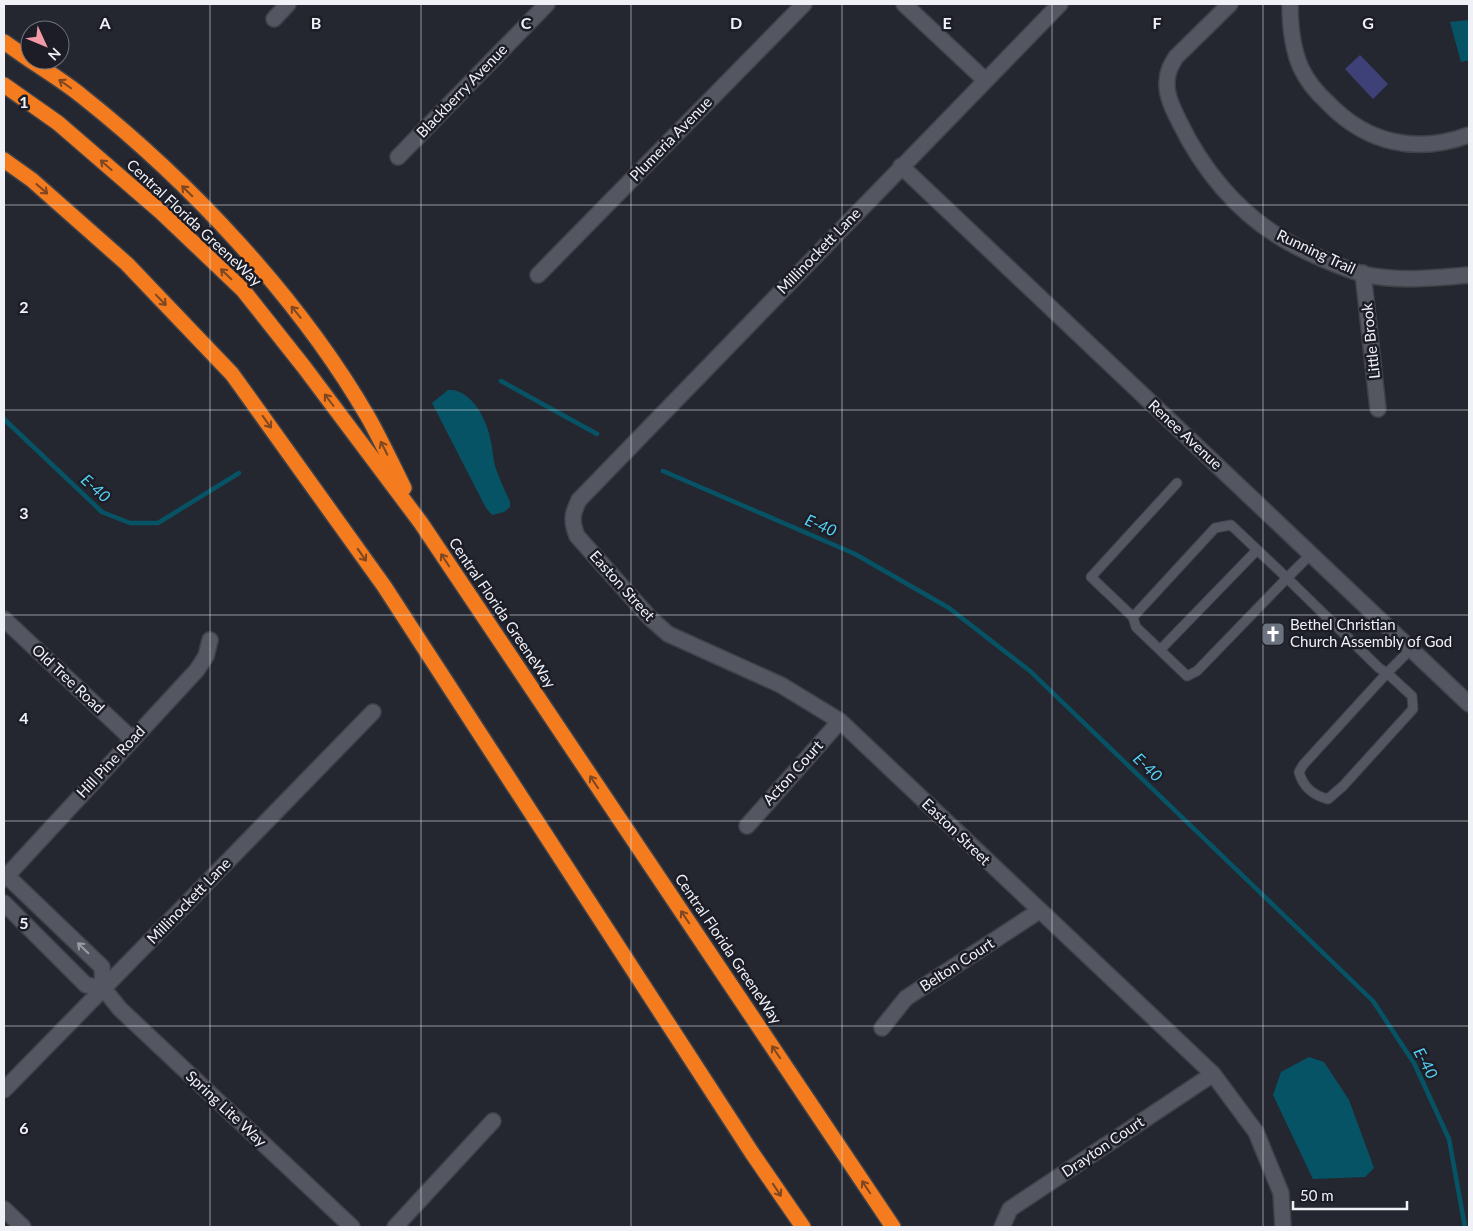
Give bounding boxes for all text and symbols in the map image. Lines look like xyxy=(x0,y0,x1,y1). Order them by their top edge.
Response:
text: A xyxy=(98,13,111,32)
text: B xyxy=(311,13,321,32)
text: C xyxy=(521,13,532,32)
text: D xyxy=(730,13,742,32)
text: E xyxy=(942,13,952,32)
text: F xyxy=(1152,13,1162,32)
text: G xyxy=(1362,13,1374,32)
north arrow xyxy=(20,20,70,70)
street label: Blackberry Avenue xyxy=(412,40,511,141)
text: N xyxy=(45,45,65,64)
one-way arrow xyxy=(58,79,72,89)
text: 1 xyxy=(19,92,29,111)
street label: Plumeria Avenue xyxy=(625,92,715,184)
street label: Central Florida GreeneWay xyxy=(124,155,266,290)
one-way arrow xyxy=(100,159,113,170)
one-way arrow xyxy=(36,183,49,195)
one-way arrow xyxy=(181,185,193,197)
street label: Millinockett Lane xyxy=(773,203,864,297)
street label: Running Trail xyxy=(1274,225,1359,277)
one-way arrow xyxy=(220,268,232,280)
one-way arrow xyxy=(155,294,167,306)
text: 2 xyxy=(19,297,29,316)
street label: Little Brook xyxy=(1357,302,1383,380)
one-way arrow xyxy=(290,306,301,319)
one-way arrow xyxy=(324,393,334,407)
street label: Renee Avenue xyxy=(1145,396,1226,473)
one-way arrow xyxy=(262,415,273,429)
one-way arrow xyxy=(379,441,388,456)
water label: E-40 xyxy=(78,470,115,506)
text: 3 xyxy=(19,503,29,522)
water label: E-40 xyxy=(802,509,840,540)
street label: Central Florida GreeneWay xyxy=(446,534,560,691)
street label: Easton Street xyxy=(587,547,659,625)
one-way arrow xyxy=(357,548,367,562)
one-way arrow xyxy=(440,553,450,567)
place label: Bethel Christian Church Assembly of God xyxy=(1290,615,1452,650)
church icon: Bethel Christian Church Assembly of God xyxy=(1260,621,1286,647)
street label: Old Tree Road xyxy=(29,640,109,716)
text: 4 xyxy=(19,708,29,727)
street label: Hill Pine Road xyxy=(72,722,148,801)
street label: Acton Court xyxy=(759,736,826,808)
water label: E-40 xyxy=(1130,748,1167,785)
one-way arrow xyxy=(589,775,600,789)
street label: Easton Street xyxy=(919,794,995,869)
street label: Millinockett Lane xyxy=(143,853,234,947)
street label: Central Florida GreeneWay xyxy=(672,870,786,1027)
one-way arrow xyxy=(680,910,690,924)
text: 5 xyxy=(19,913,29,932)
street label: Belton Court xyxy=(916,933,997,995)
one-way arrow xyxy=(76,942,89,954)
water label: E-40 xyxy=(1410,1044,1442,1082)
one-way arrow xyxy=(771,1045,781,1059)
street label: Spring Lite Way xyxy=(183,1066,271,1150)
street label: Drayton Court xyxy=(1058,1112,1147,1180)
text: 6 xyxy=(19,1118,29,1137)
scale bar xyxy=(1293,1178,1407,1210)
one-way arrow xyxy=(861,1180,871,1194)
one-way arrow xyxy=(772,1183,782,1197)
text: 50 m xyxy=(1300,1186,1334,1204)

